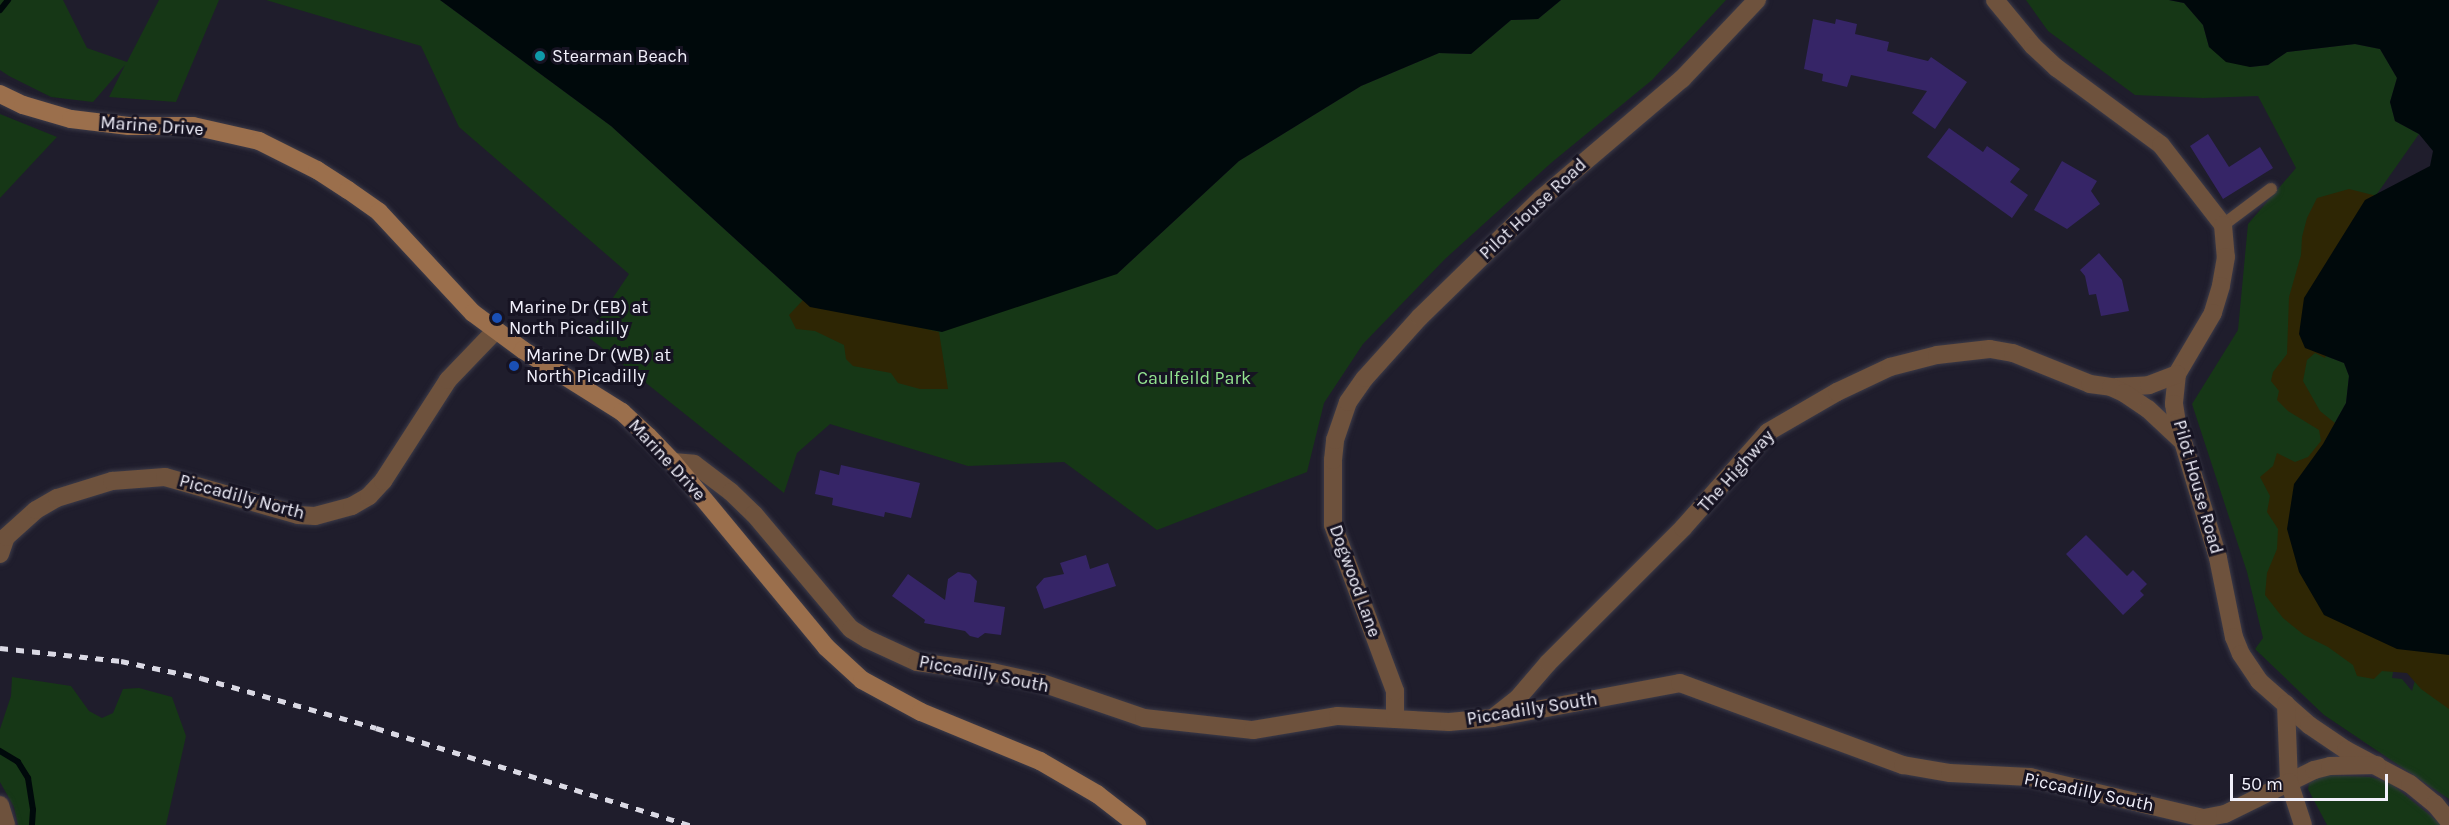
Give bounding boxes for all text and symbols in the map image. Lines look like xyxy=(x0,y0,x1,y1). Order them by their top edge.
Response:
place label: Stearman Beach xyxy=(552,45,688,67)
marker: Stearman Beach xyxy=(533,49,547,63)
street label: Marine Drive xyxy=(100,112,204,140)
street label: Pilot House Road xyxy=(1475,154,1591,264)
place label: Marine Dr (EB) at North Picadilly xyxy=(509,297,648,340)
marker: Marine Dr (EB) at North Picadilly xyxy=(490,311,504,325)
place label: Marine Dr (WB) at North Picadilly xyxy=(526,345,671,388)
marker: Marine Dr (WB) at North Picadilly xyxy=(507,359,521,373)
park label: Caulfeild Park xyxy=(1137,367,1251,389)
street label: Marine Drive xyxy=(624,415,710,505)
street label: Pilot House Road xyxy=(2169,417,2227,557)
street label: The Highway xyxy=(1693,425,1779,517)
street label: Piccadilly North xyxy=(177,470,307,524)
street label: Dogwood Lane xyxy=(1325,522,1385,640)
street label: Piccadilly South xyxy=(917,651,1051,697)
street label: Piccadilly South xyxy=(1465,688,1599,730)
scale bar xyxy=(2233,762,2390,800)
street label: Piccadilly South xyxy=(2022,768,2156,816)
text: 50 m xyxy=(2241,773,2283,795)

